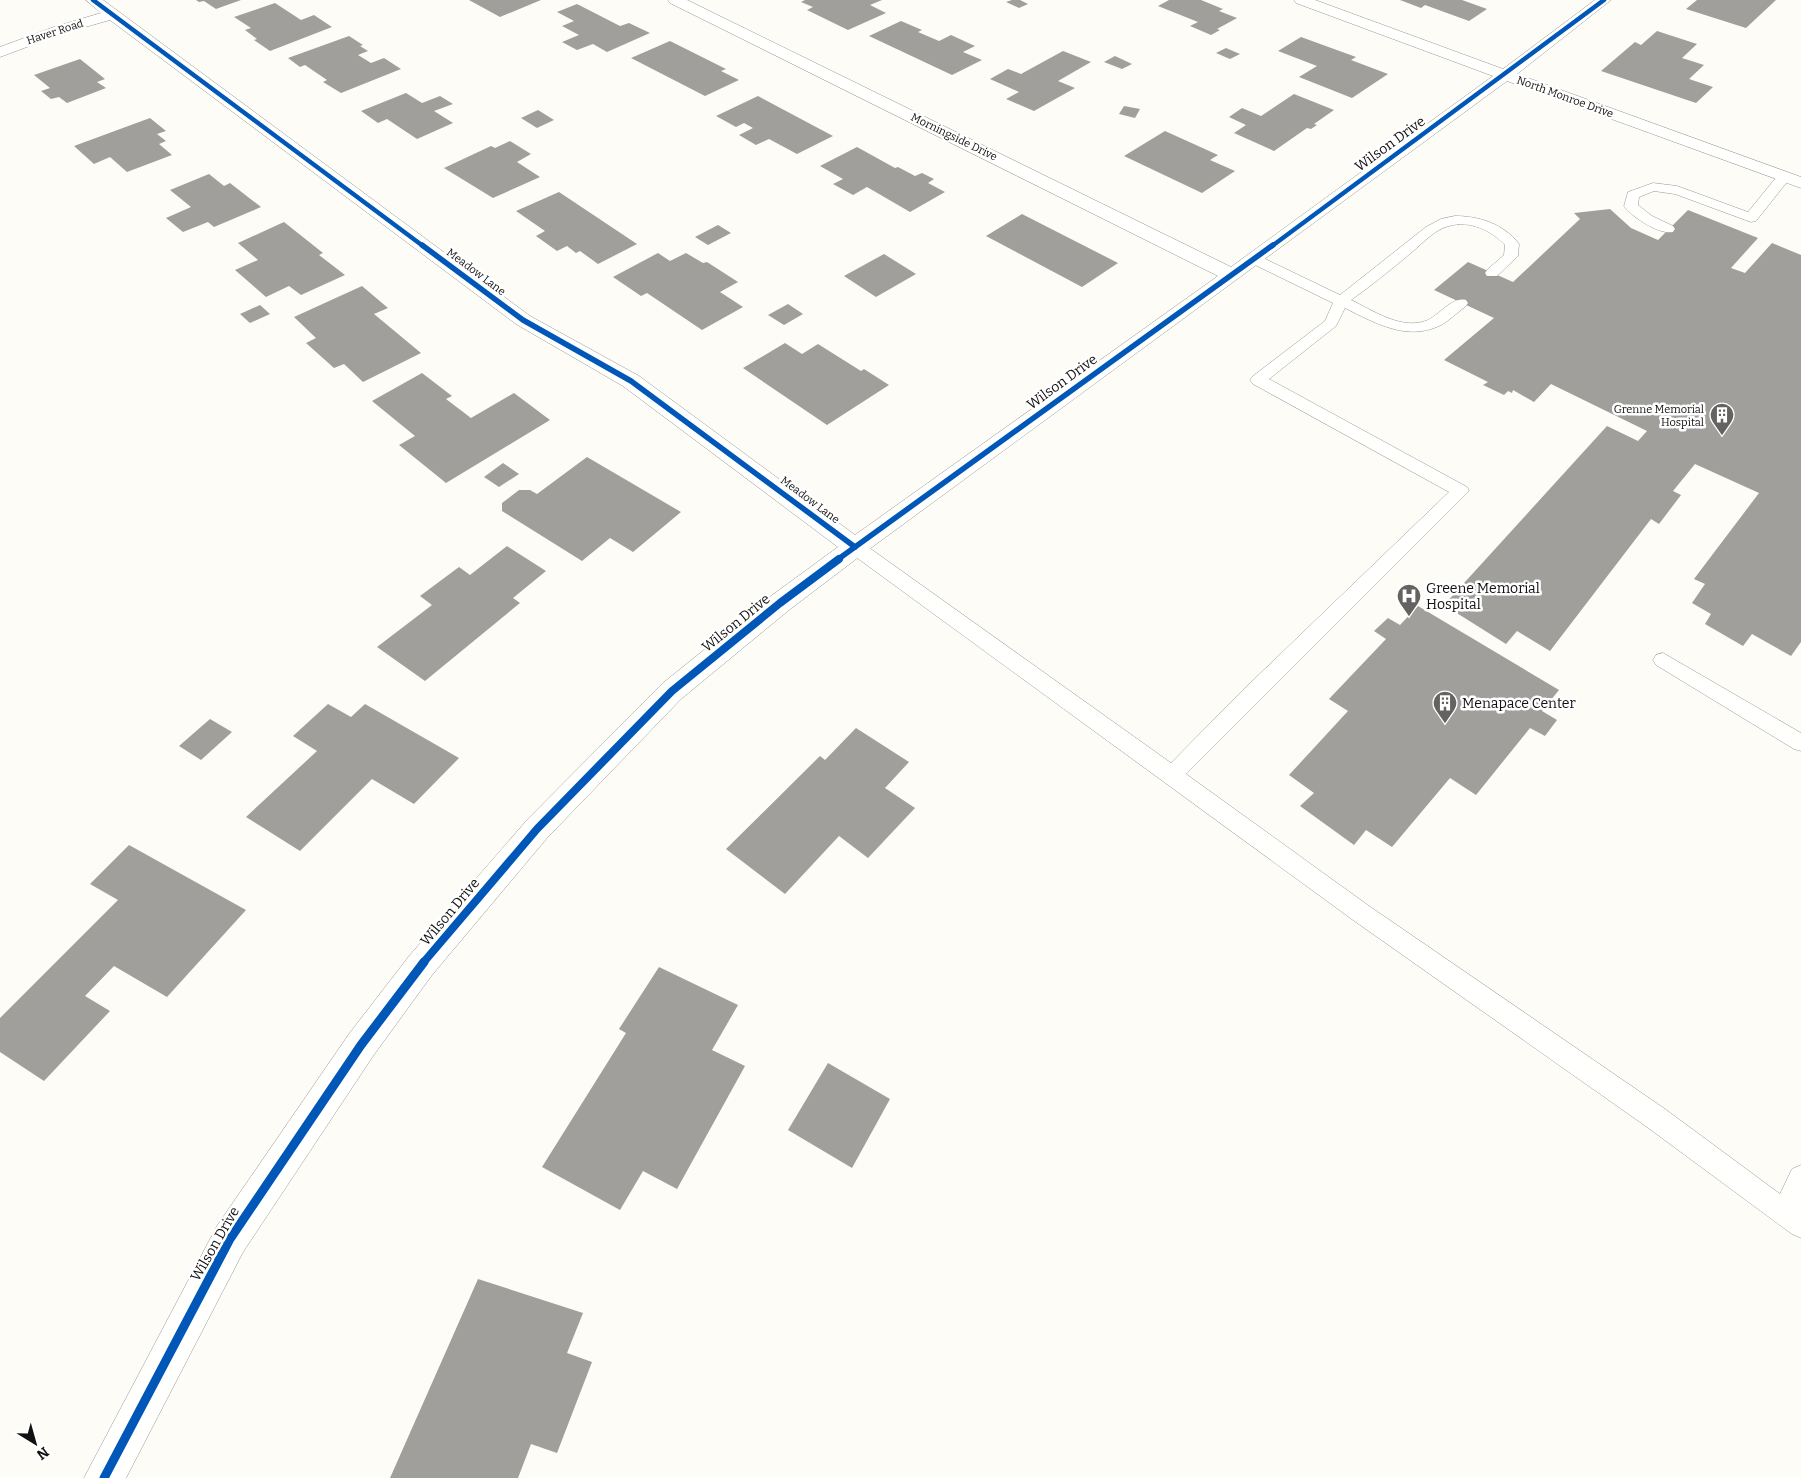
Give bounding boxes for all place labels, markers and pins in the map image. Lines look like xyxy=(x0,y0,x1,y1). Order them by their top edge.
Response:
building icon: Grenne Memorial Hospital xyxy=(1709,402,1735,436)
place label: Grenne Memorial Hospital xyxy=(1614,403,1704,429)
place label: Greene Memorial Hospital xyxy=(1426,580,1540,613)
hospital icon: Greene Memorial Hospital xyxy=(1396,583,1422,617)
building icon: Menapace Center xyxy=(1432,690,1458,724)
place label: Menapace Center xyxy=(1462,695,1576,712)

